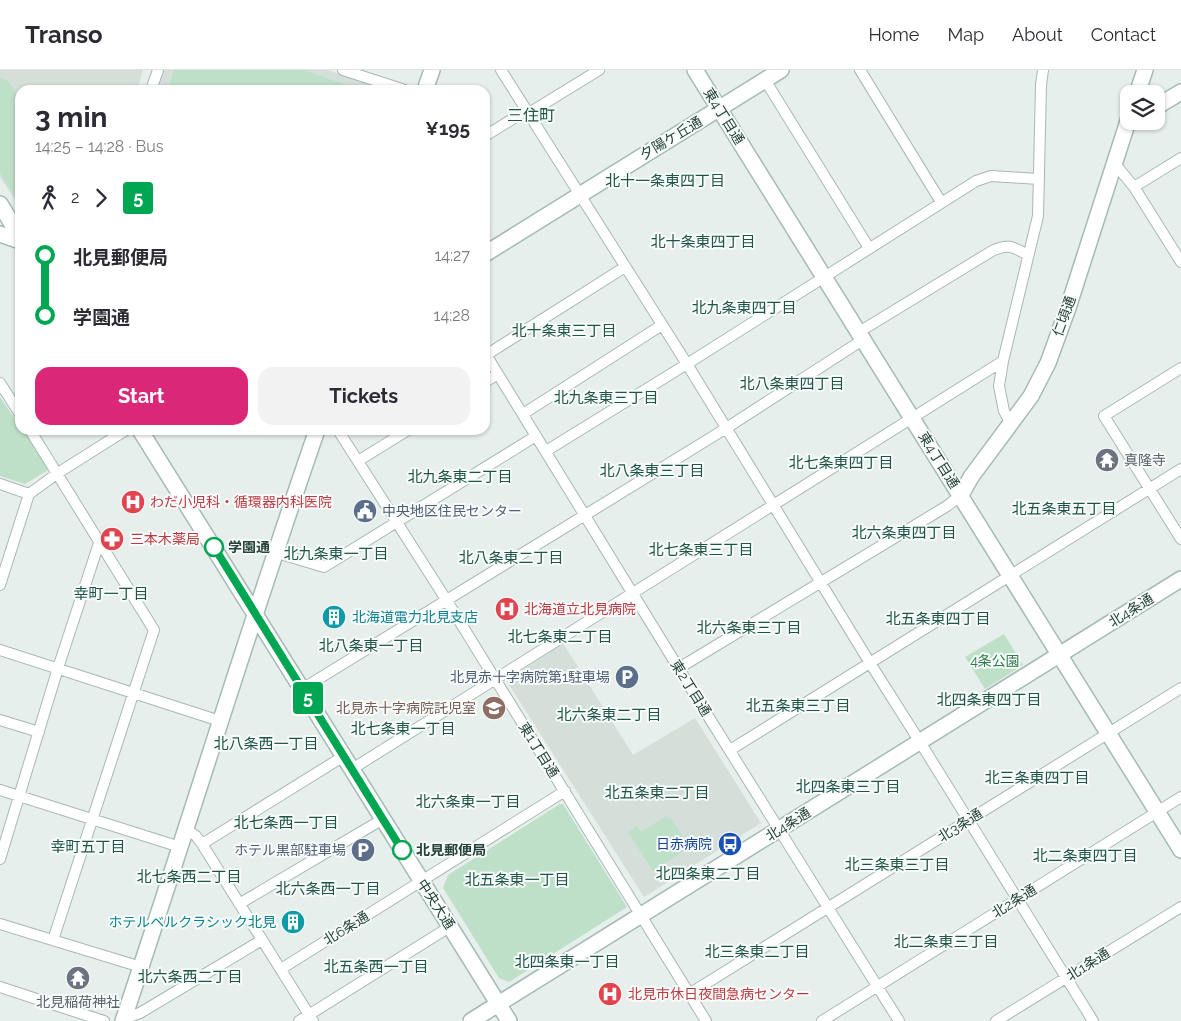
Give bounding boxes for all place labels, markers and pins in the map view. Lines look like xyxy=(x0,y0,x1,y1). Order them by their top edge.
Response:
temple icon: 真隆寺 xyxy=(1094,447,1120,473)
place label: 真隆寺 xyxy=(1124,452,1166,468)
hospital icon: わだ小児科・循環器内科医院 xyxy=(120,489,146,515)
place label: わだ小児科・循環器内科医院 xyxy=(150,494,332,510)
public building icon: 中央地区住民センター xyxy=(352,498,378,524)
place label: 中央地区住民センター xyxy=(382,503,522,519)
pharmacy icon: 三本木薬局 xyxy=(99,526,125,552)
place label: 三本木薬局 xyxy=(130,531,200,547)
marker: 学園通 xyxy=(204,537,224,557)
place label: 学園通 xyxy=(228,539,270,555)
hospital icon: 北海道立北見病院 xyxy=(494,596,520,622)
place label: 北海道立北見病院 xyxy=(524,601,636,617)
building icon: 北海道電力北見支店 xyxy=(321,604,347,630)
place label: 北海道電力北見支店 xyxy=(352,609,478,625)
parking icon: 北見赤十字病院第1駐車場 xyxy=(614,664,640,690)
place label: 北見赤十字病院第1駐車場 xyxy=(450,669,610,685)
school or university icon: 北見赤十字病院託児室 xyxy=(481,695,507,721)
place label: 北見赤十字病院託児室 xyxy=(336,700,476,716)
bus stop icon: 日赤病院 xyxy=(717,831,743,857)
place label: 日赤病院 xyxy=(656,836,712,852)
parking icon: ホテル黒部駐車場 xyxy=(350,837,376,863)
marker: 北見郵便局 xyxy=(392,840,412,860)
place label: ホテル黒部駐車場 xyxy=(234,842,346,858)
place label: 北見郵便局 xyxy=(416,842,486,858)
building icon: ホテルベルクラシック北見 xyxy=(280,909,306,935)
place label: ホテルベルクラシック北見 xyxy=(108,914,276,930)
temple icon: 北見稲荷神社 xyxy=(65,965,91,991)
hospital icon: 北見市休日夜間急病センター xyxy=(597,981,623,1007)
place label: 北見市休日夜間急病センター xyxy=(628,986,810,1002)
place label: 北見稲荷神社 xyxy=(36,994,120,1010)

